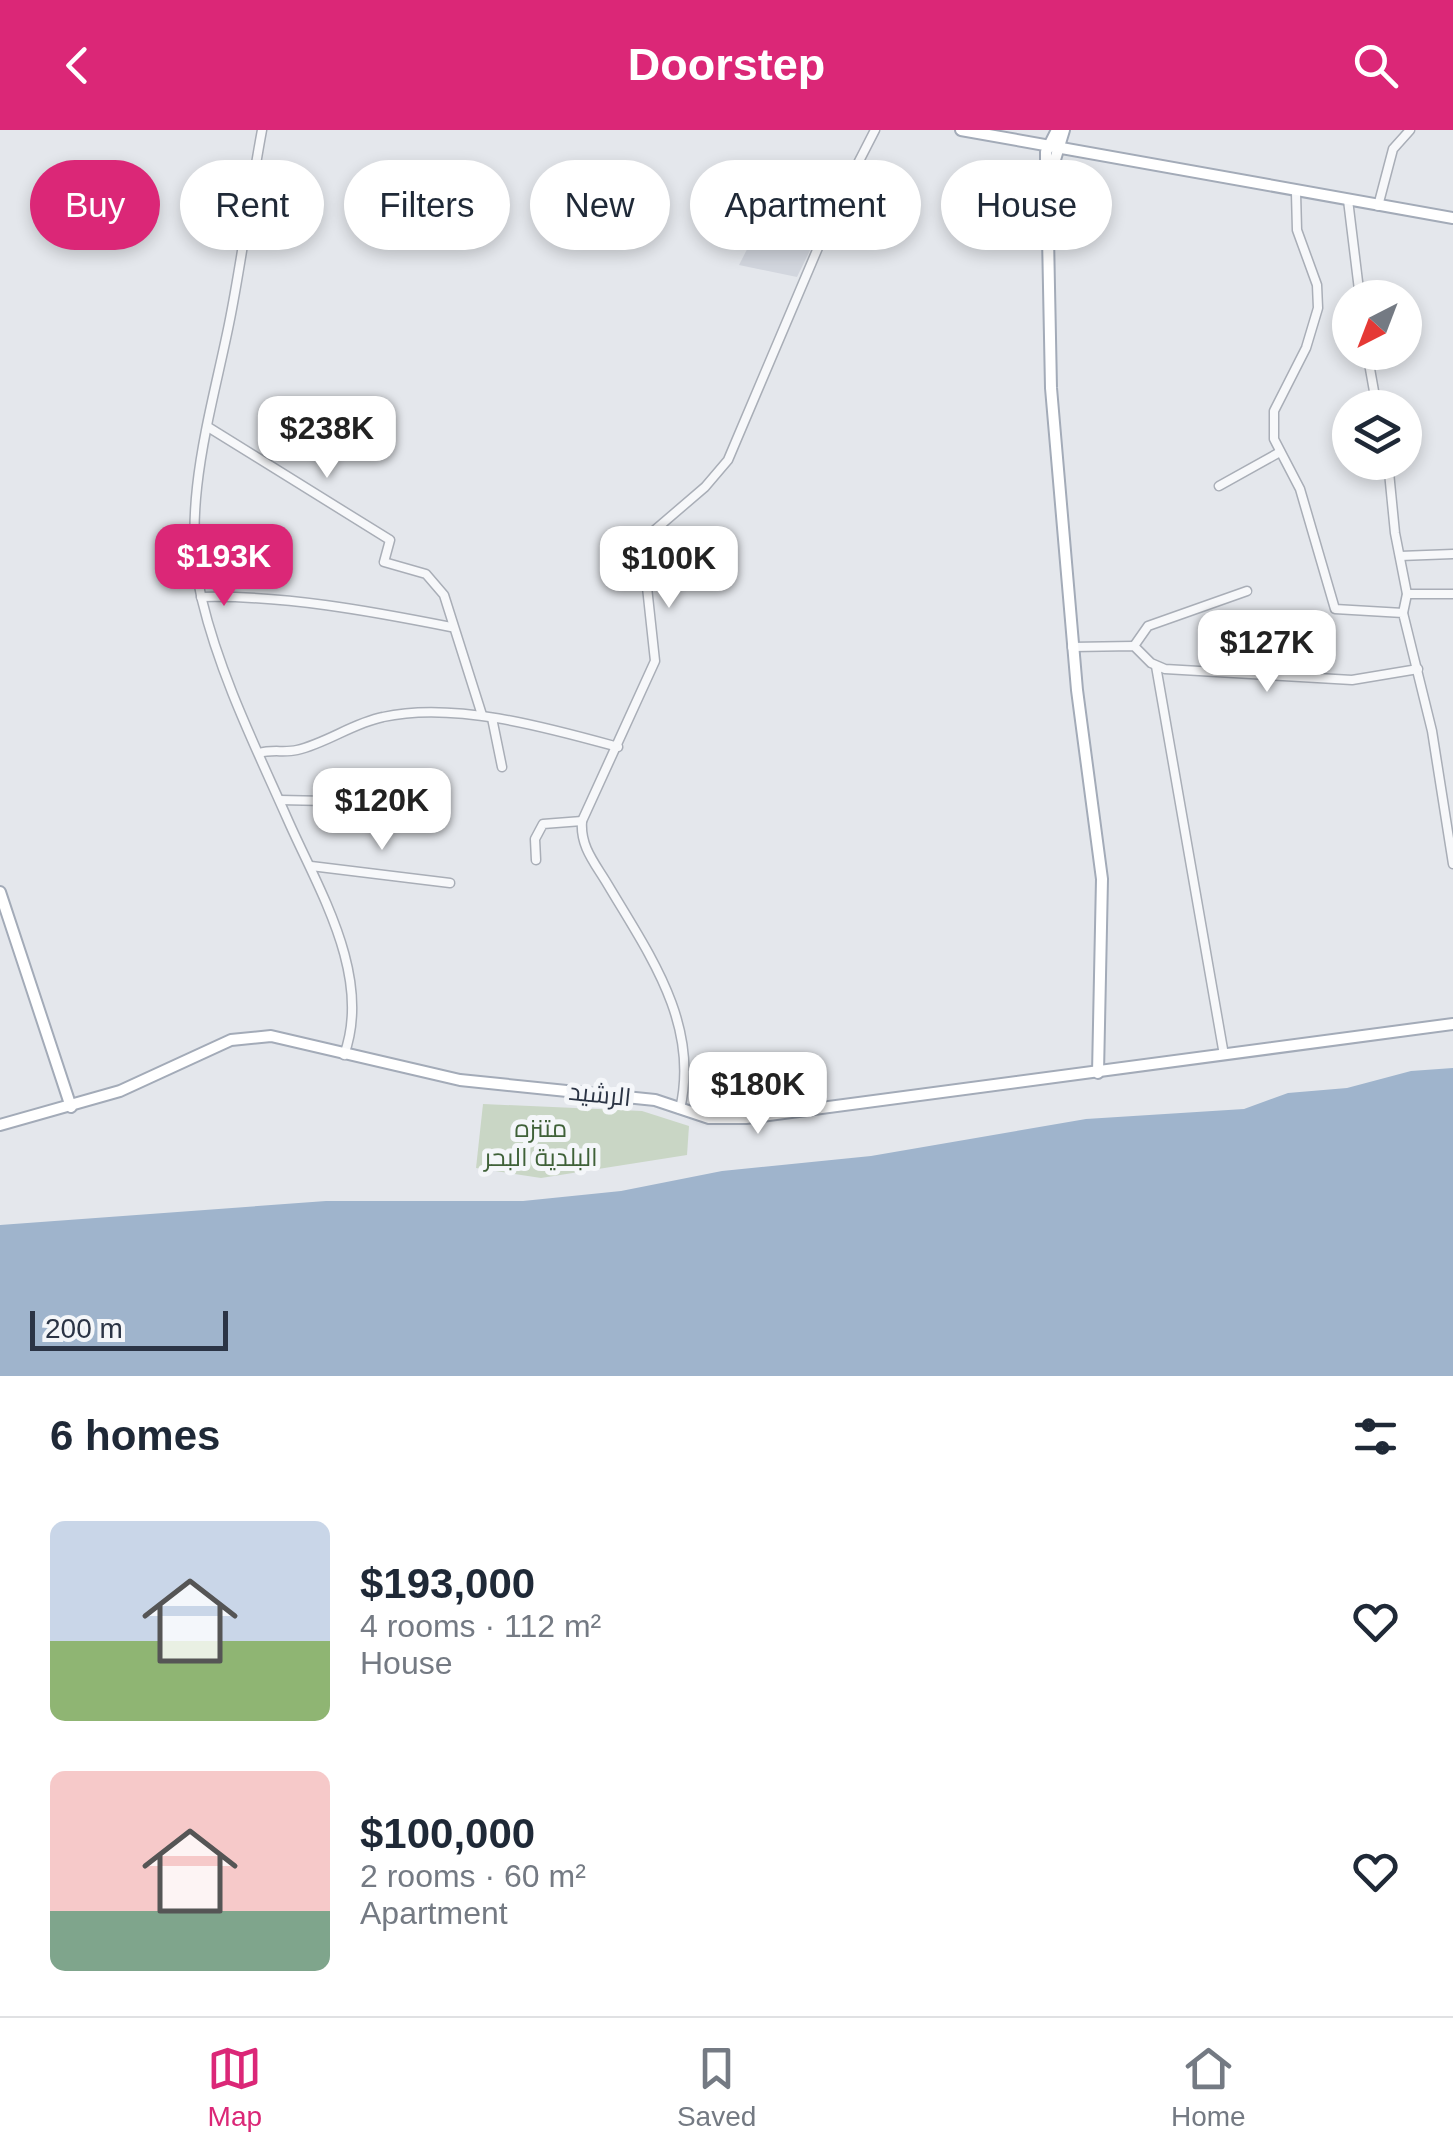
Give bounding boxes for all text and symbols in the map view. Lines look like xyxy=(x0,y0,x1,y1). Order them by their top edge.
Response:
icon: back xyxy=(50,38,105,93)
icon: search xyxy=(1348,38,1403,93)
text: Doorstep xyxy=(628,39,825,90)
chip: Buy xyxy=(30,160,160,250)
chip: Rent xyxy=(180,160,324,250)
chip: Filters xyxy=(344,160,510,250)
chip: New xyxy=(530,160,670,250)
chip: Apartment xyxy=(690,160,921,250)
chip: House xyxy=(941,160,1112,250)
north arrow xyxy=(1332,280,1422,370)
map controls xyxy=(1332,280,1422,480)
button: layers xyxy=(1332,390,1422,480)
pin: $238K xyxy=(257,396,397,481)
text: $238K xyxy=(280,410,374,446)
pin: $193K xyxy=(154,524,294,609)
pin: $100K xyxy=(599,526,739,611)
text: $193K xyxy=(177,538,271,574)
text: $100K xyxy=(622,540,716,576)
pin: $127K xyxy=(1197,610,1337,695)
text: $127K xyxy=(1220,624,1314,660)
pin: $120K xyxy=(312,768,452,853)
text: $120K xyxy=(335,782,429,818)
pin: $180K xyxy=(688,1052,828,1137)
text: $180K xyxy=(711,1066,805,1102)
street label: الرشيد xyxy=(567,1077,633,1112)
park label: متنزه البلدية البحر xyxy=(482,1114,598,1172)
scale bar xyxy=(30,1306,228,1350)
text: 200 m xyxy=(45,1313,123,1344)
icon: filters xyxy=(1348,1409,1403,1464)
text: 6 homes xyxy=(50,1412,220,1459)
text: $193,000 xyxy=(360,1560,535,1607)
icon: home xyxy=(130,1561,250,1681)
icon: heart xyxy=(1348,1594,1403,1649)
text: 4 rooms · 112 m² xyxy=(360,1608,601,1644)
text: House xyxy=(360,1645,453,1681)
text: $100,000 xyxy=(360,1810,535,1857)
icon: home xyxy=(130,1811,250,1931)
icon: heart xyxy=(1348,1844,1403,1899)
text: 2 rooms · 60 m² xyxy=(360,1858,586,1894)
text: Apartment xyxy=(360,1895,508,1931)
tab: Map xyxy=(207,2041,262,2133)
tab: Saved xyxy=(677,2041,756,2133)
tab: Home xyxy=(1171,2041,1246,2133)

